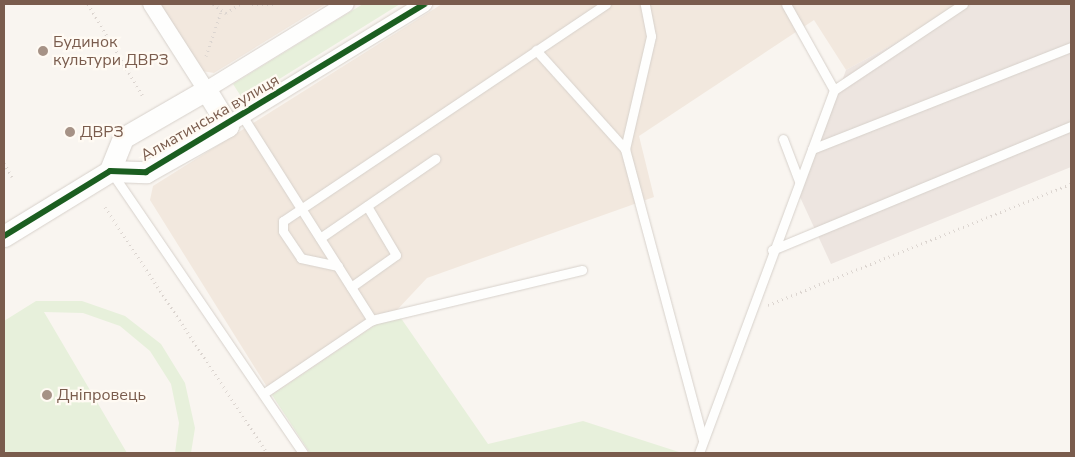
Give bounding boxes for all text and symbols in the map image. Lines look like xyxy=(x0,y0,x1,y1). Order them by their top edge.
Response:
place label: Будинок культури ДВРЗ xyxy=(53,32,169,70)
marker: Будинок культури ДВРЗ xyxy=(37,45,49,57)
street label: Алматинська вулиця xyxy=(137,71,283,165)
place label: ДВРЗ xyxy=(80,122,124,142)
marker: ДВРЗ xyxy=(64,126,76,138)
place label: Дніпровець xyxy=(57,385,146,405)
marker: Дніпровець xyxy=(41,389,53,401)

